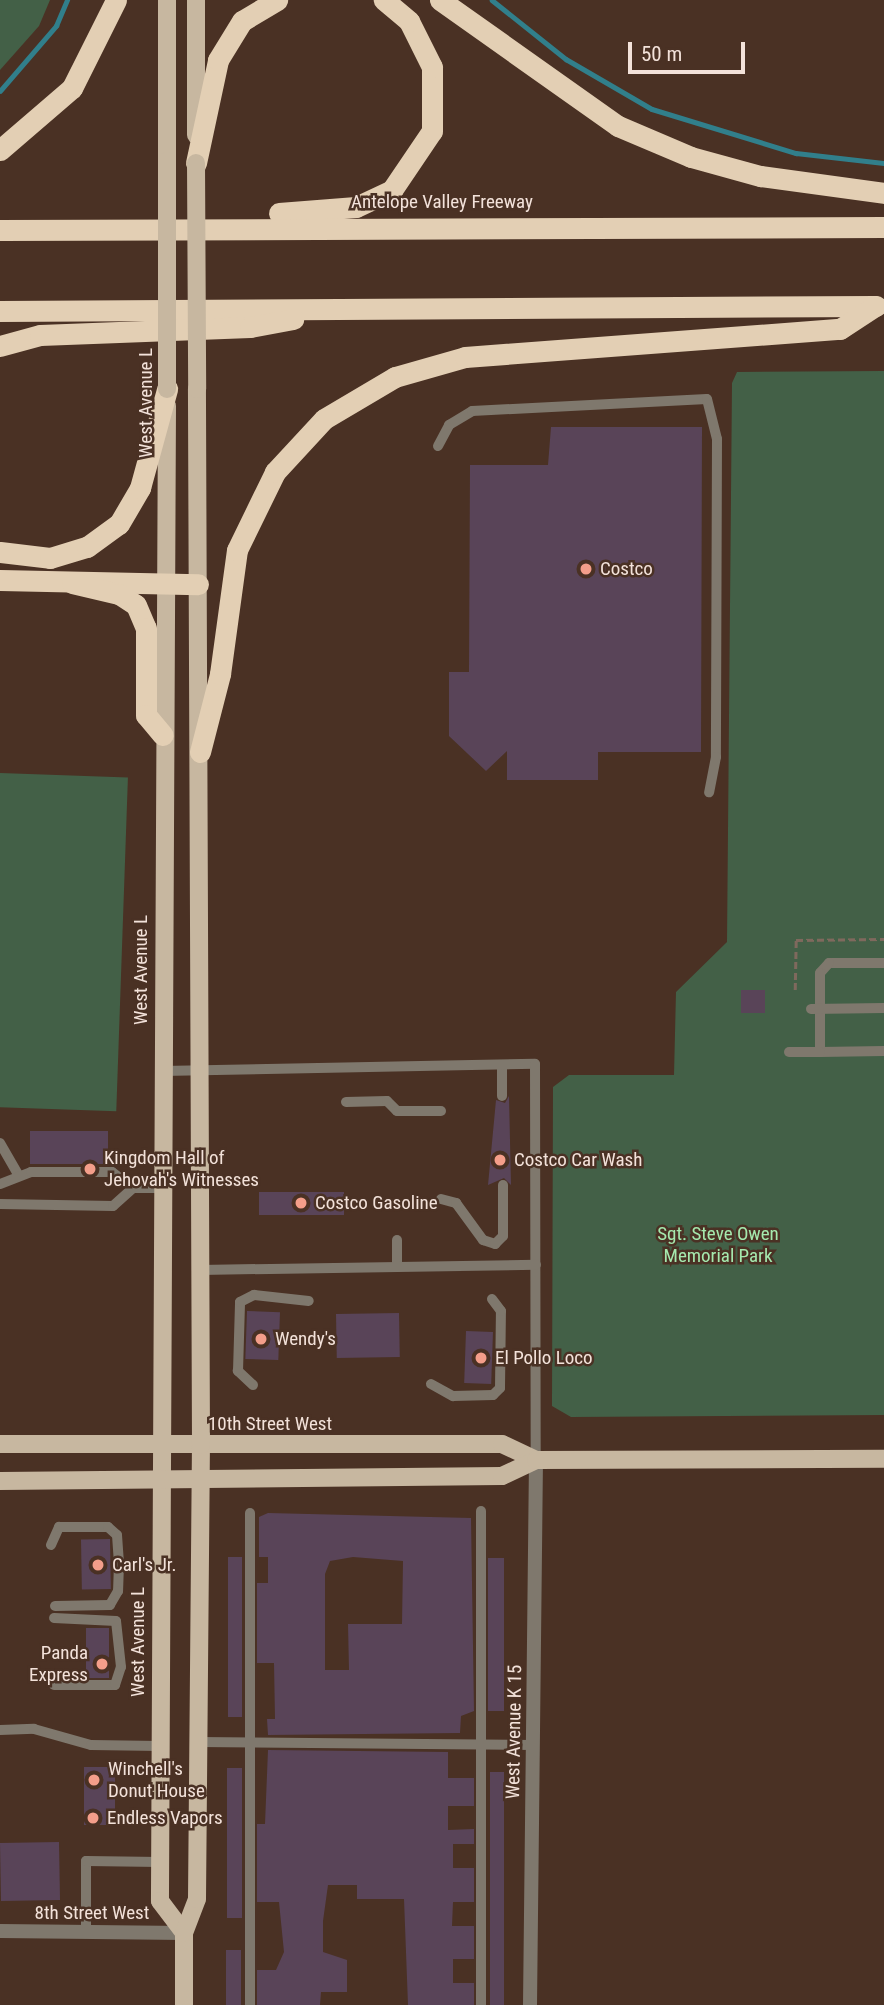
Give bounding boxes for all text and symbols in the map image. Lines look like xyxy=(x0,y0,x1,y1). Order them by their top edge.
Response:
scale bar xyxy=(632,28,749,72)
text: 50 m xyxy=(641,42,682,66)
street label: Antelope Valley Freeway xyxy=(351,191,533,213)
street label: West Avenue L xyxy=(135,348,157,458)
place label: Costco xyxy=(600,558,653,580)
marker: Costco xyxy=(578,561,594,577)
street label: West Avenue L xyxy=(130,915,152,1025)
place label: Kingdom Hall of Jehovah's Witnesses xyxy=(104,1147,259,1191)
place label: Costco Car Wash xyxy=(514,1149,642,1171)
marker: Costco Car Wash xyxy=(492,1152,508,1168)
marker: Kingdom Hall of Jehovah's Witnesses xyxy=(82,1161,98,1177)
place label: Costco Gasoline xyxy=(315,1192,438,1214)
marker: Costco Gasoline xyxy=(293,1195,309,1211)
park label: Sgt. Steve Owen Memorial Park xyxy=(657,1223,779,1267)
place label: Wendy's xyxy=(275,1328,336,1350)
marker: Wendy's xyxy=(253,1331,269,1347)
place label: El Pollo Loco xyxy=(495,1347,593,1369)
marker: El Pollo Loco xyxy=(473,1350,489,1366)
street label: 10th Street West xyxy=(208,1413,332,1435)
place label: Carl's Jr. xyxy=(112,1554,176,1576)
marker: Carl's Jr. xyxy=(90,1557,106,1573)
street label: West Avenue L xyxy=(127,1587,149,1697)
place label: Panda Express xyxy=(29,1642,88,1686)
marker: Panda Express xyxy=(94,1656,110,1672)
street label: West Avenue K 15 xyxy=(501,1665,527,1799)
place label: Winchell's Donut House xyxy=(108,1758,205,1802)
marker: Winchell's Donut House xyxy=(86,1772,102,1788)
place label: Endless Vapors xyxy=(107,1807,223,1829)
marker: Endless Vapors xyxy=(85,1810,101,1826)
street label: 8th Street West xyxy=(35,1902,149,1924)

